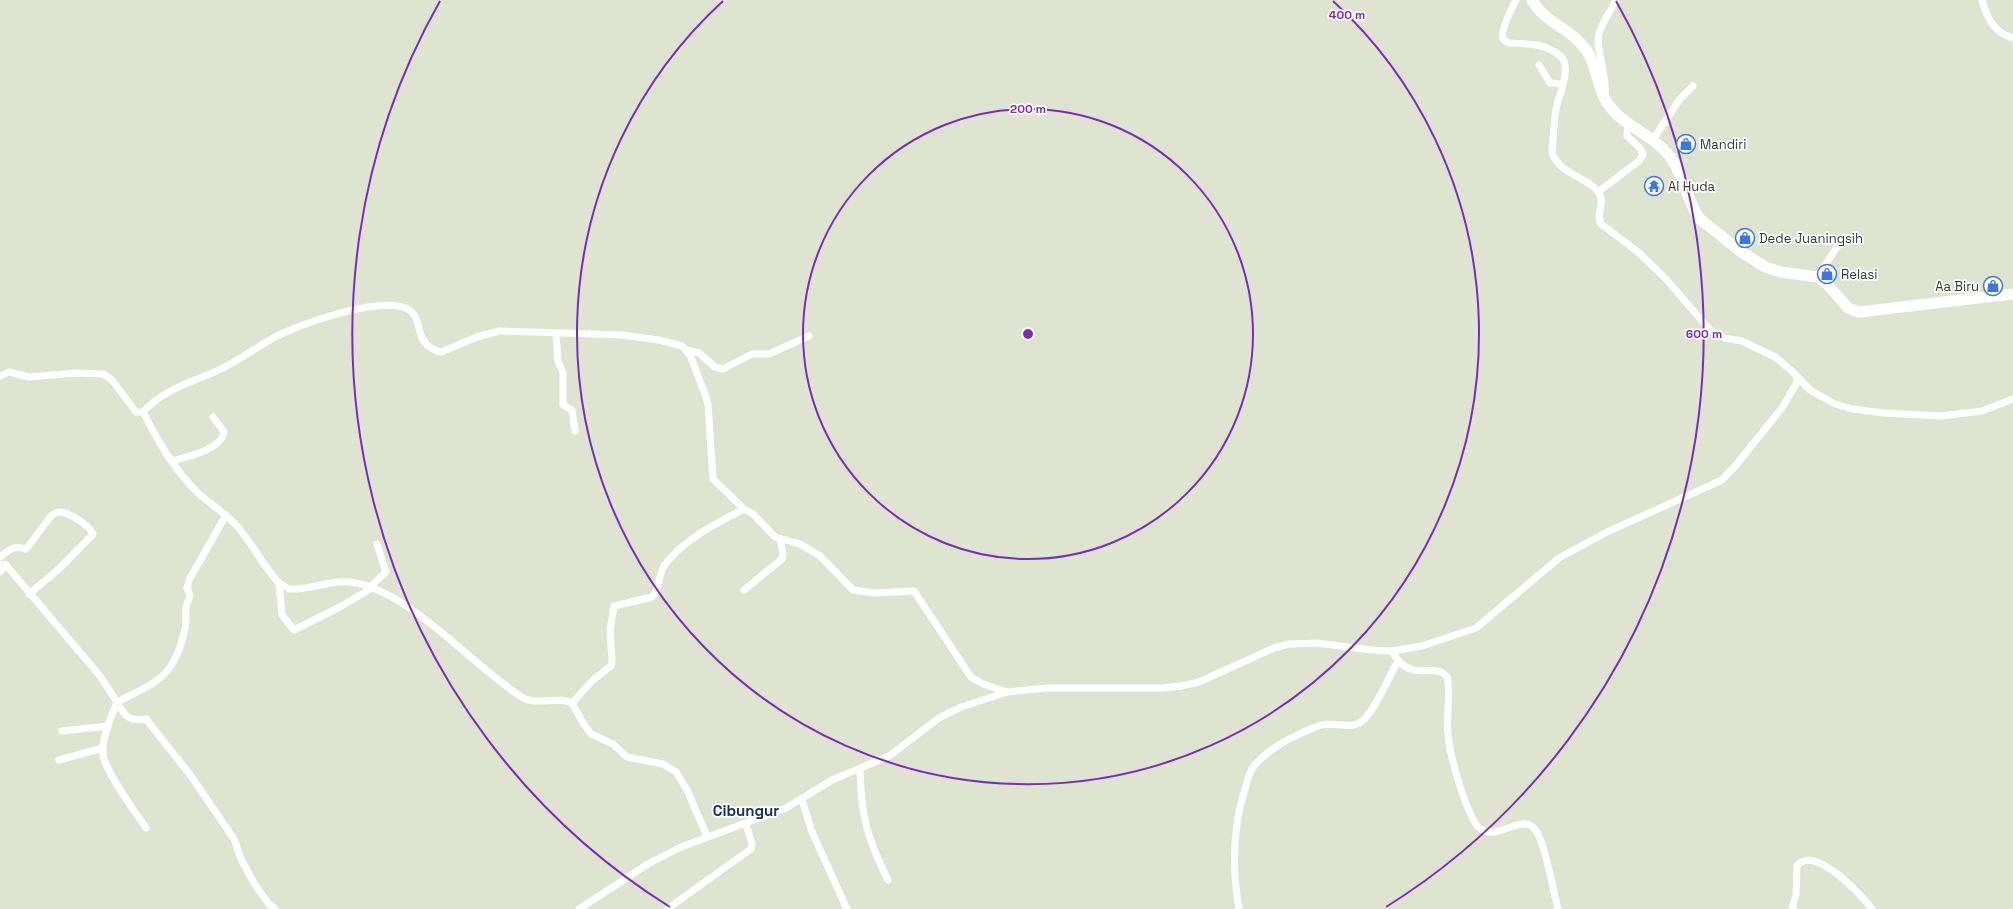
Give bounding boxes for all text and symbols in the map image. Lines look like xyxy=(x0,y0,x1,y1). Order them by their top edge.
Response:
text: 400 m xyxy=(1329,7,1365,23)
text: 200 m xyxy=(1010,101,1046,117)
shop icon: Mandiri xyxy=(1675,133,1697,155)
place label: Mandiri xyxy=(1700,136,1746,153)
temple icon: Al Huda xyxy=(1643,175,1665,197)
place label: Al Huda xyxy=(1668,178,1716,195)
shop icon: Dede Juaningsih xyxy=(1734,227,1756,249)
place label: Dede Juaningsih xyxy=(1759,230,1863,247)
shop icon: Relasi xyxy=(1816,263,1838,285)
place label: Relasi xyxy=(1841,266,1878,283)
shop icon: Aa Biru xyxy=(1982,275,2004,297)
place label: Aa Biru xyxy=(1935,278,1979,295)
text: 600 m xyxy=(1686,326,1722,342)
centre of rings xyxy=(1021,327,1035,341)
district label: Cibungur xyxy=(713,801,779,820)

